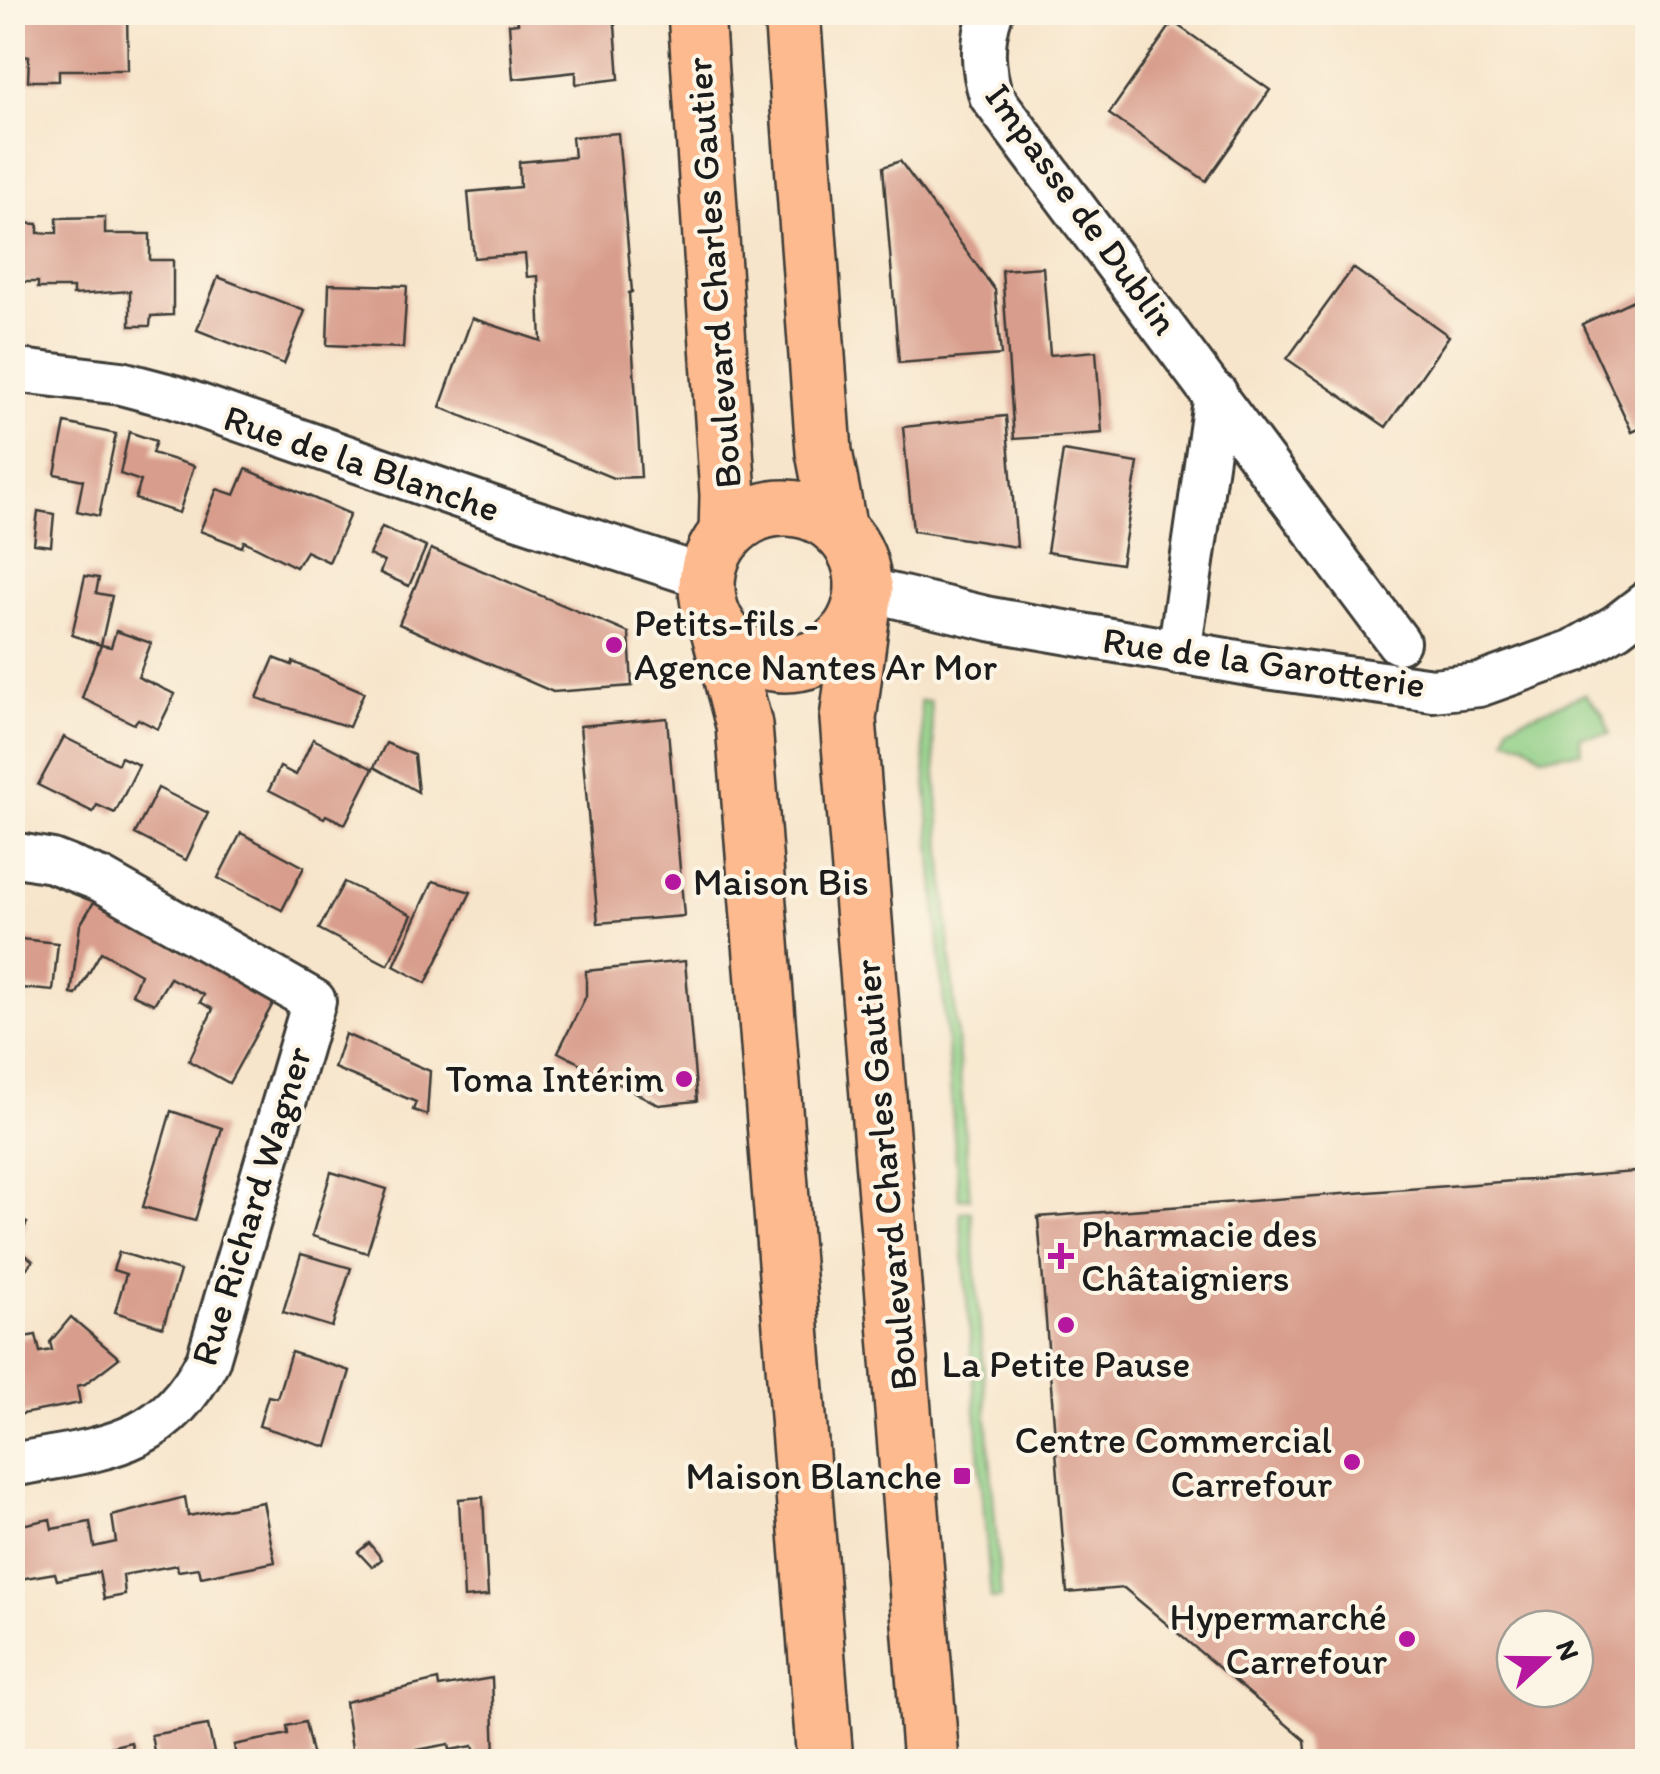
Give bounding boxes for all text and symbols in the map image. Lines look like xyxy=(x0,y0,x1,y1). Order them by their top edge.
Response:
street label: Boulevard Charles Gautier xyxy=(675,56,751,490)
street label: Impasse de Dublin xyxy=(975,74,1189,344)
street label: Rue de la Blanche xyxy=(218,394,506,532)
place label: Petits-fils - Agence Nantes Ar Mor xyxy=(634,600,998,690)
street label: Rue de la Garotterie xyxy=(1100,617,1428,707)
marker: Petits-fils - Agence Nantes Ar Mor xyxy=(603,634,625,656)
place label: Maison Bis xyxy=(693,859,869,905)
marker: Maison Bis xyxy=(662,871,684,893)
street label: Boulevard Charles Gautier xyxy=(843,958,927,1392)
street label: Rue Richard Wagner xyxy=(181,1041,321,1371)
place label: Toma Intérim xyxy=(446,1056,664,1102)
marker: Toma Intérim xyxy=(673,1068,695,1090)
place label: Pharmacie des Châtaigniers xyxy=(1081,1211,1318,1301)
marker: Pharmacie des Châtaigniers xyxy=(1050,1245,1072,1267)
marker: La Petite Pause xyxy=(1055,1314,1077,1336)
place label: La Petite Pause xyxy=(942,1341,1190,1387)
place label: Centre Commercial Carrefour xyxy=(1015,1417,1332,1507)
marker: Centre Commercial Carrefour xyxy=(1341,1451,1363,1473)
place label: Maison Blanche xyxy=(685,1453,942,1499)
marker: Maison Blanche xyxy=(951,1465,973,1487)
place label: Hypermarché Carrefour xyxy=(1170,1594,1387,1684)
north arrow xyxy=(1495,1609,1595,1709)
marker: Hypermarché Carrefour xyxy=(1396,1628,1418,1650)
text: N xyxy=(1549,1635,1588,1665)

